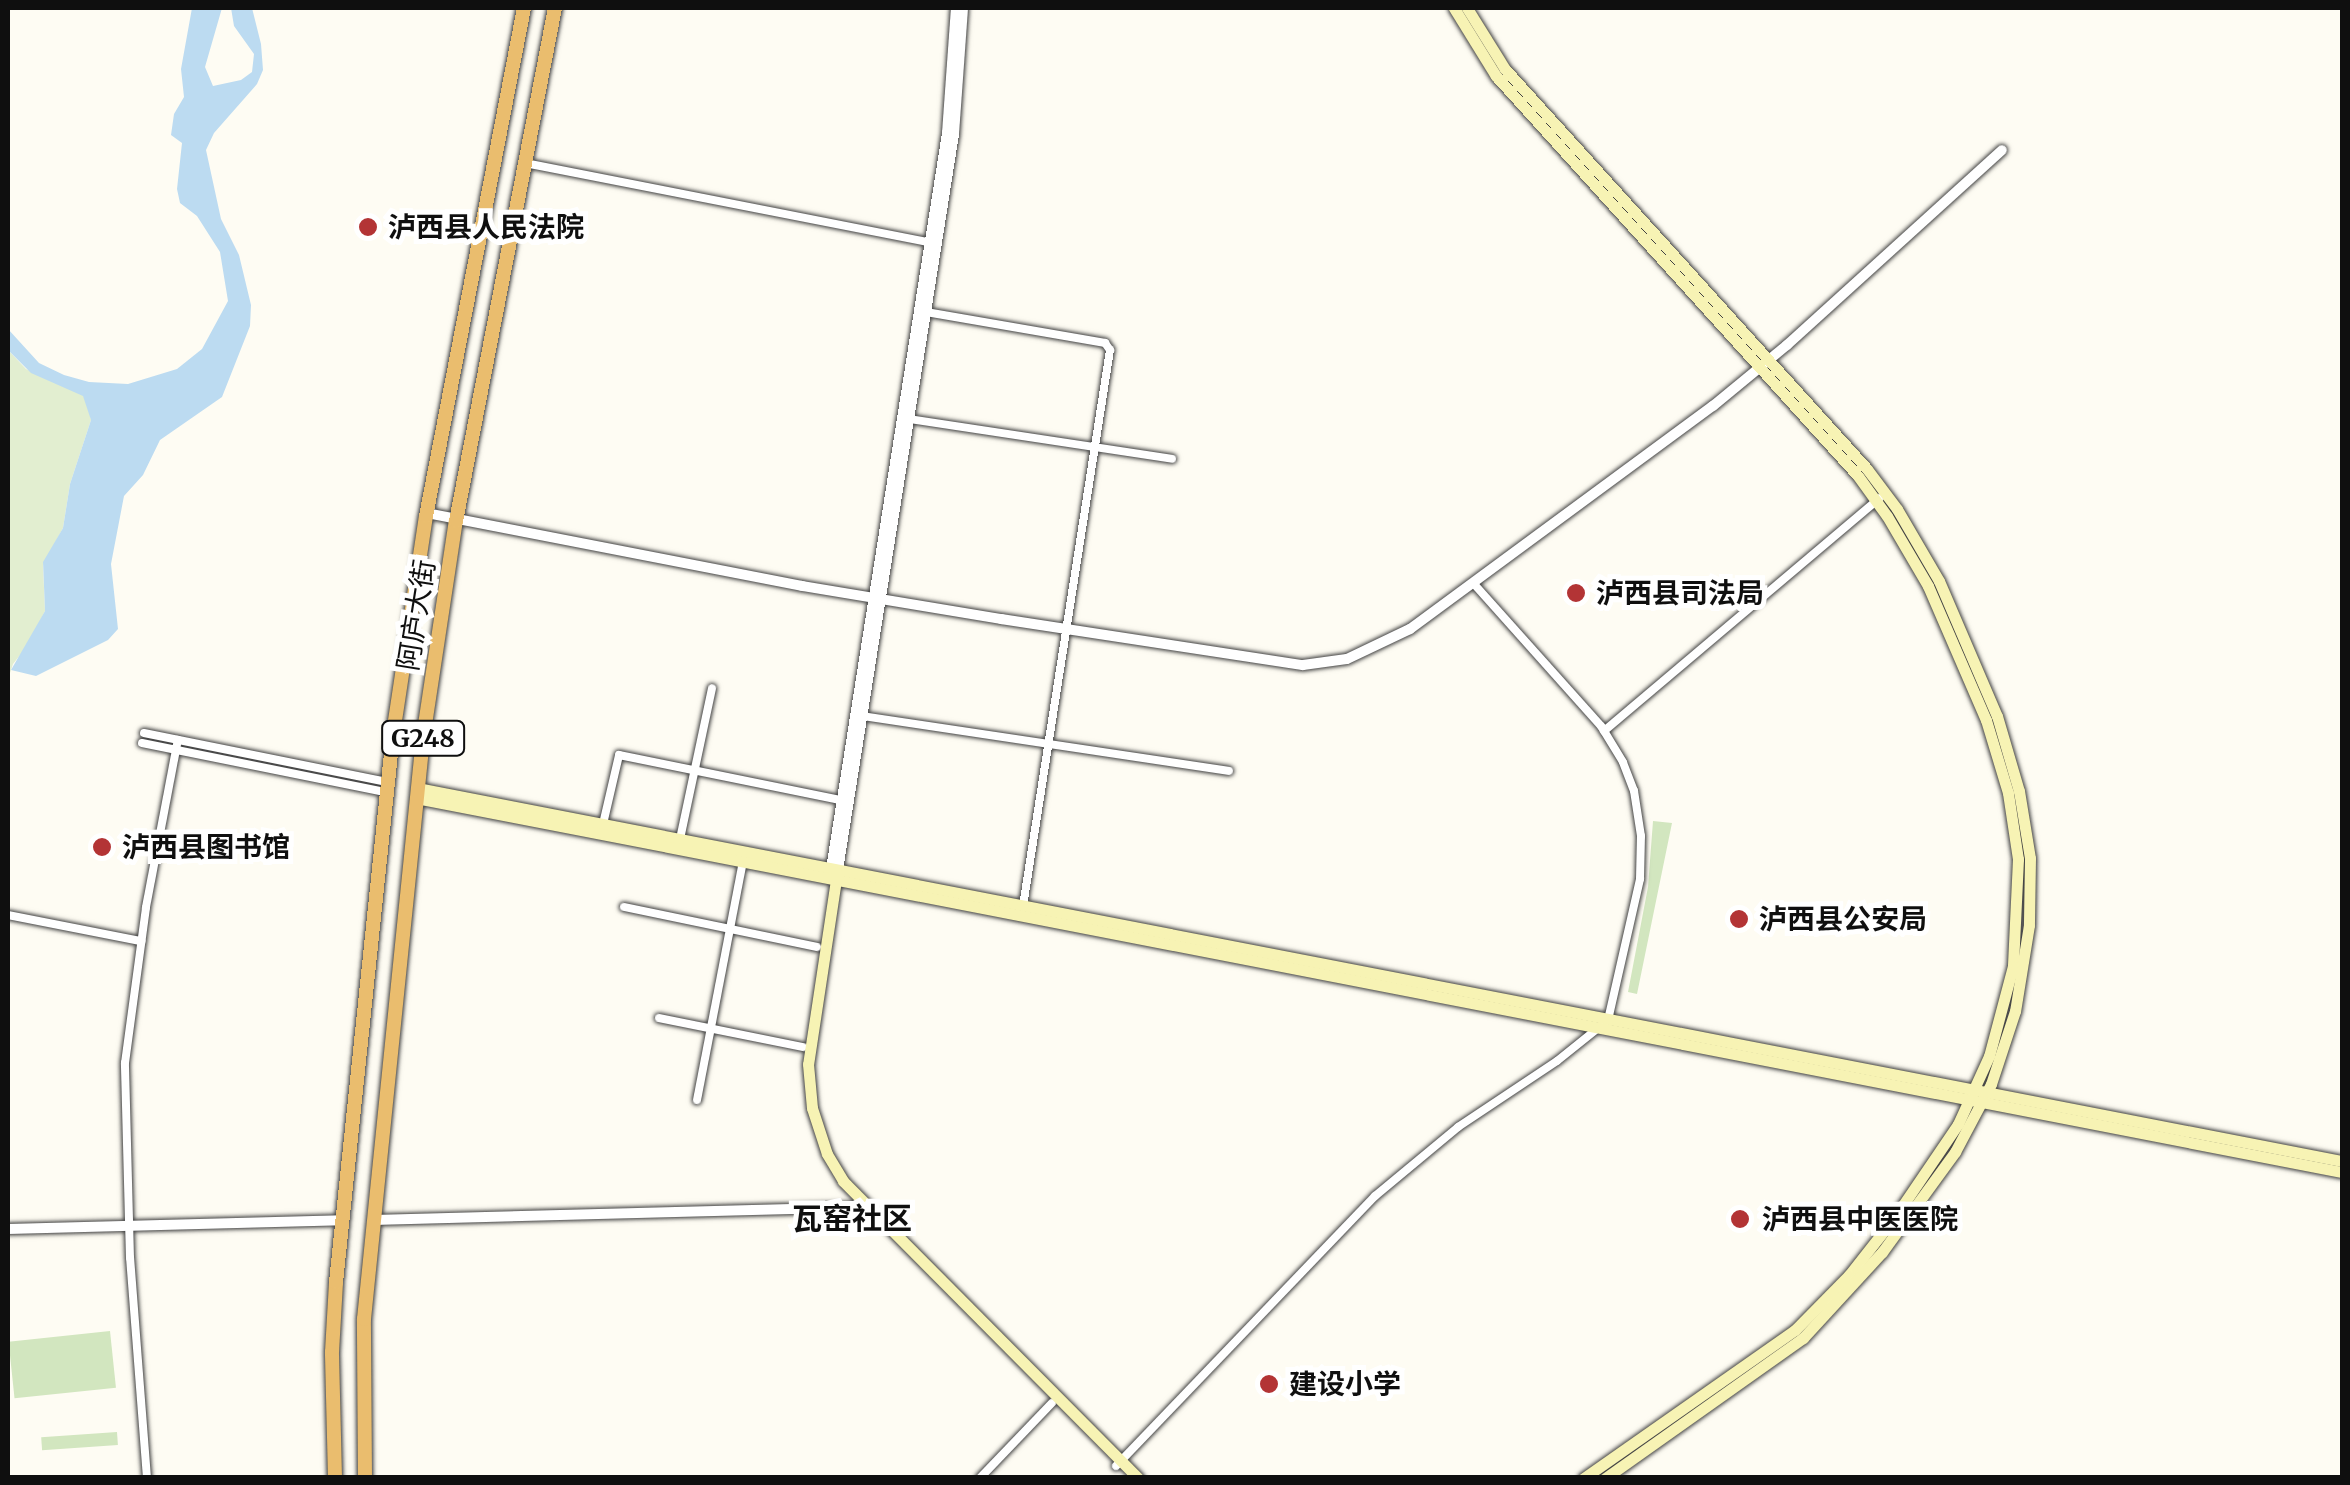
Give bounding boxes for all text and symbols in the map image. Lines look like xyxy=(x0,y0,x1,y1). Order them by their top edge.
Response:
place label: 泸西县人民法院 xyxy=(388,210,584,244)
marker: 泸西县人民法院 xyxy=(357,216,379,238)
street label: 阿庐大街 xyxy=(391,557,441,673)
place label: 泸西县司法局 xyxy=(1596,576,1764,610)
marker: 泸西县司法局 xyxy=(1565,582,1587,604)
road number: G248 xyxy=(380,718,466,758)
place label: 泸西县图书馆 xyxy=(122,830,290,864)
marker: 泸西县图书馆 xyxy=(91,836,113,858)
place label: 泸西县公安局 xyxy=(1759,902,1927,936)
marker: 泸西县公安局 xyxy=(1728,908,1750,930)
district label: 瓦窑社区 xyxy=(792,1200,912,1236)
place label: 泸西县中医医院 xyxy=(1762,1202,1958,1236)
marker: 泸西县中医医院 xyxy=(1727,1206,1753,1232)
place label: 建设小学 xyxy=(1289,1367,1401,1401)
marker: 建设小学 xyxy=(1258,1373,1280,1395)

